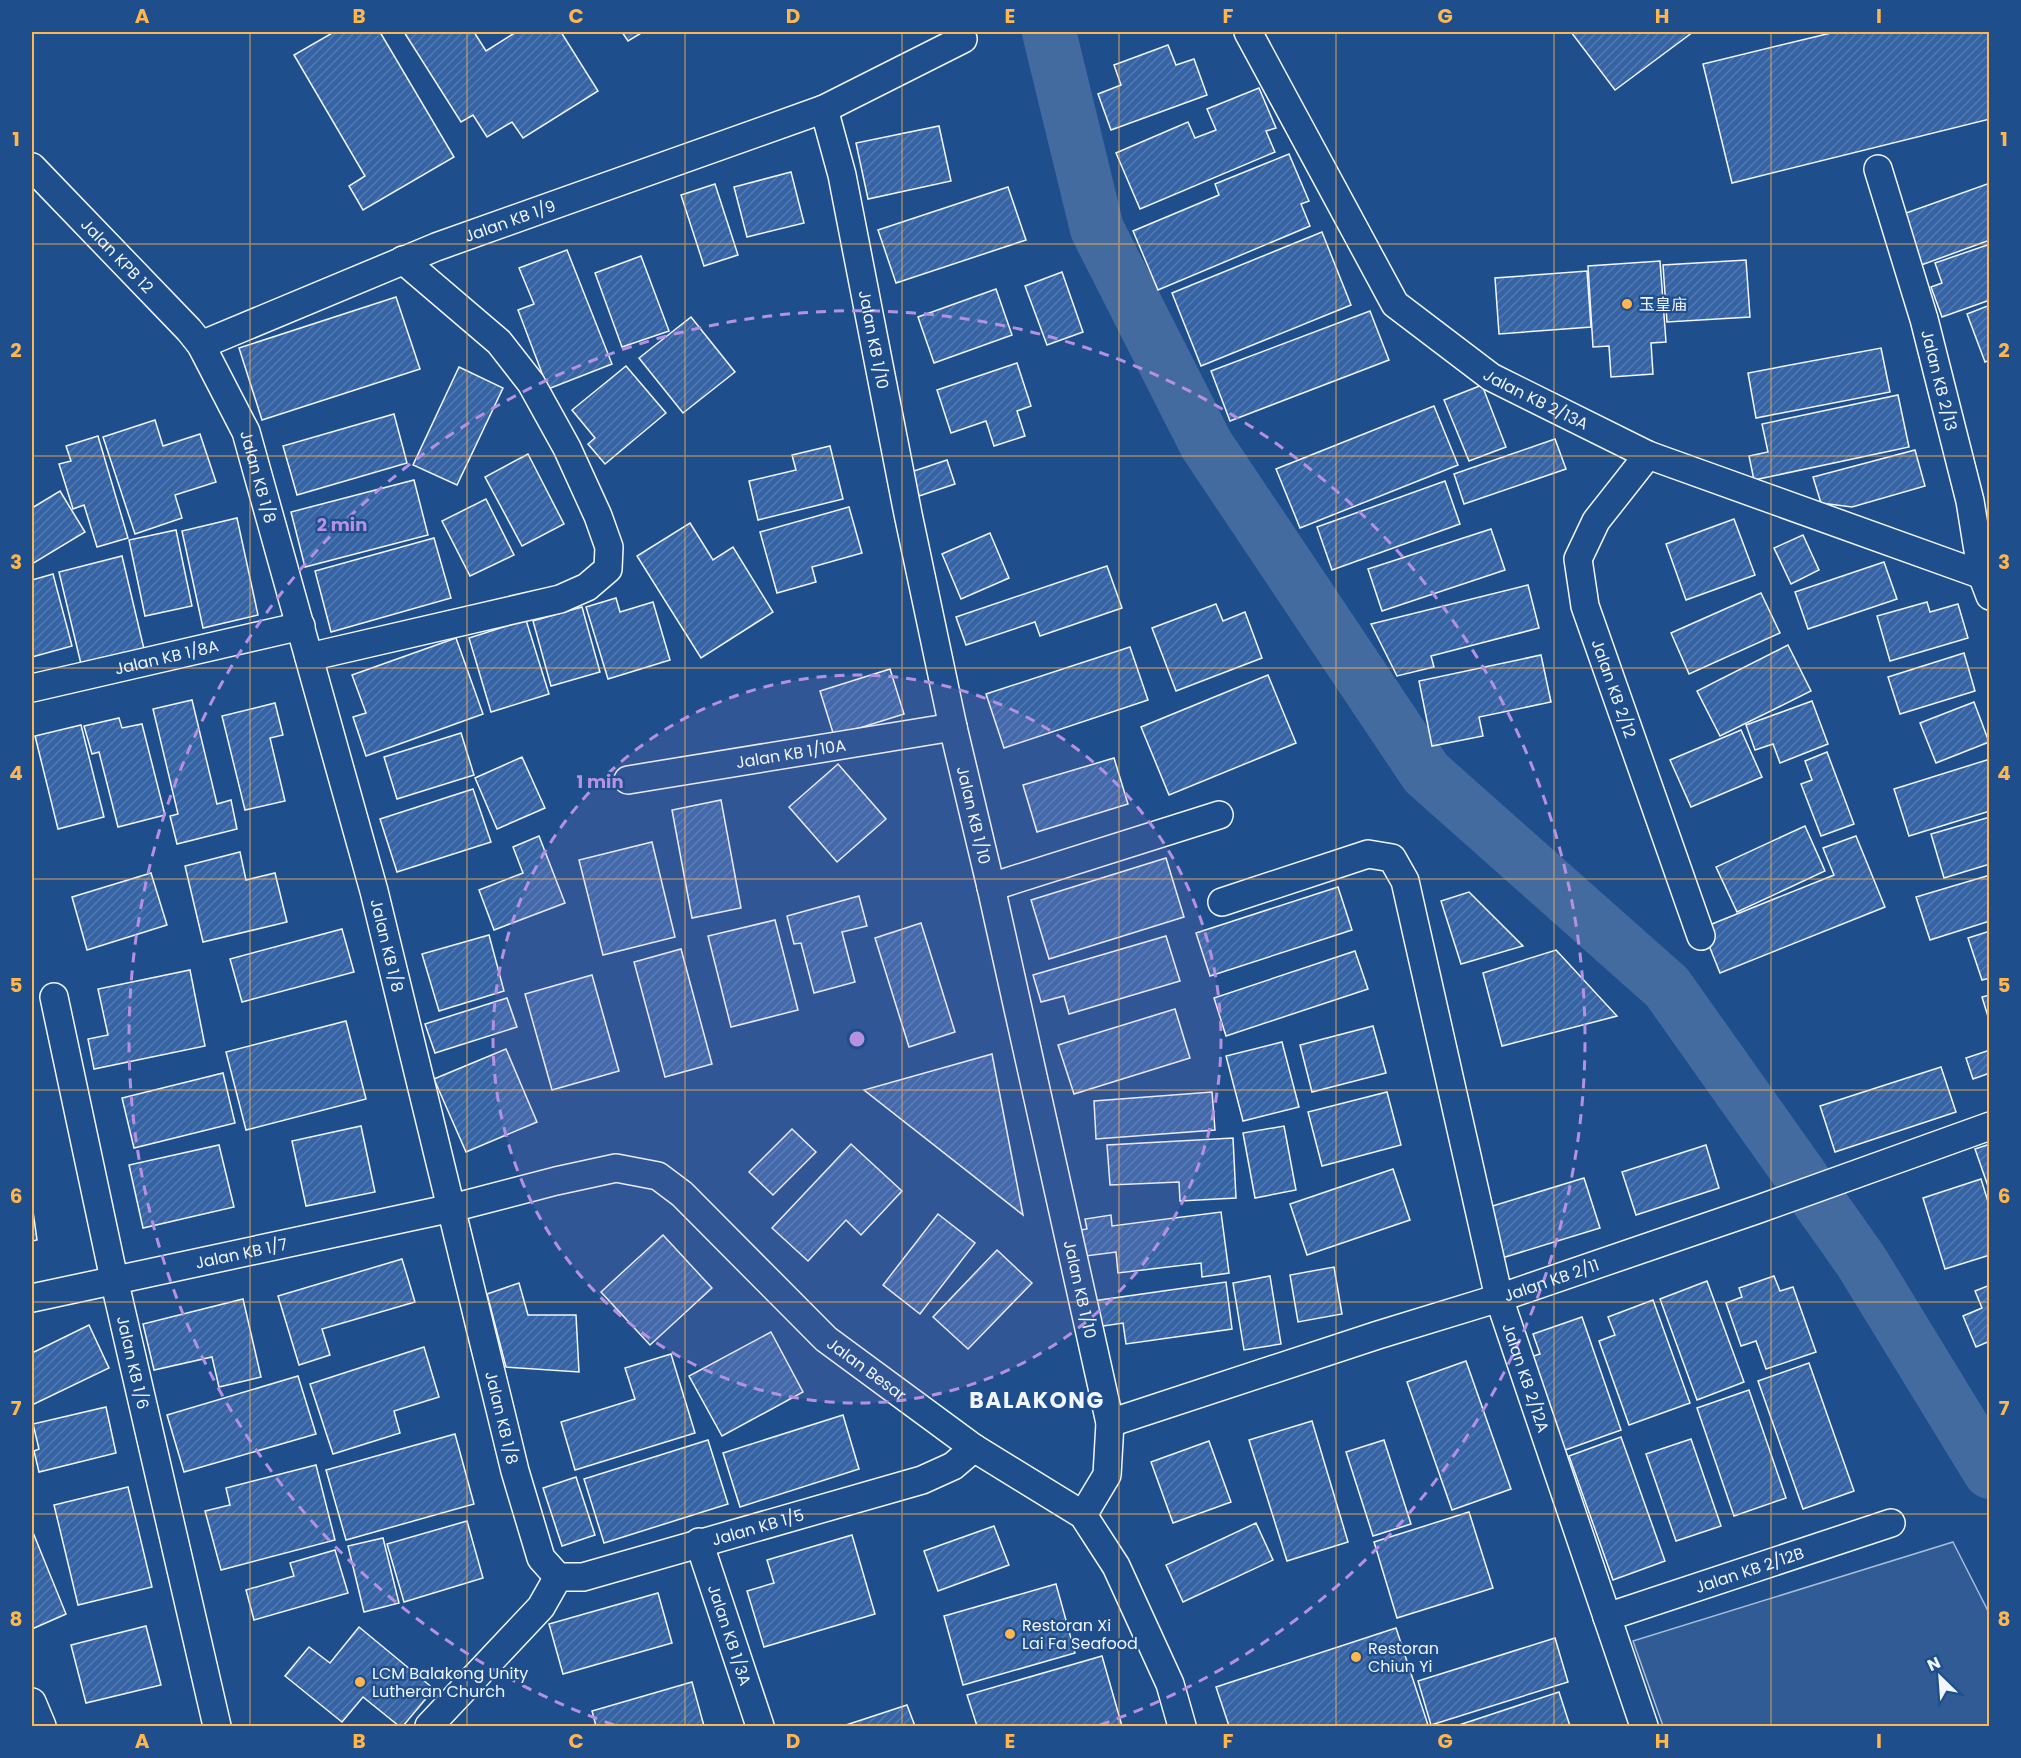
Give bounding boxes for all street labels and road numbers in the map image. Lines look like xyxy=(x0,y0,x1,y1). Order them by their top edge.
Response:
street label: Jalan KB 1/9 xyxy=(461,194,559,248)
street label: Jalan KPB 12 xyxy=(76,213,159,298)
street label: Jalan KB 1/10 xyxy=(853,288,895,391)
street label: Jalan KB 2/13 xyxy=(1916,327,1963,433)
street label: Jalan KB 2/13A xyxy=(1478,364,1593,435)
street label: Jalan KB 1/8 xyxy=(235,428,282,526)
street label: Jalan KB 1/8A xyxy=(112,634,221,680)
street label: Jalan KB 2/12 xyxy=(1586,636,1642,741)
street label: Jalan KB 1/10A xyxy=(734,733,848,774)
street label: Jalan KB 1/10 xyxy=(951,764,997,866)
street label: Jalan KB 1/8 xyxy=(365,896,410,994)
street label: Jalan KB 1/7 xyxy=(193,1232,290,1274)
street label: Jalan KB 1/10 xyxy=(1058,1238,1102,1341)
street label: Jalan KB 2/11 xyxy=(1501,1253,1602,1307)
street label: Jalan KB 1/6 xyxy=(111,1314,155,1411)
street label: Jalan KB 2/12A xyxy=(1497,1320,1555,1436)
street label: Jalan Besar xyxy=(822,1332,911,1406)
street label: Jalan KB 1/8 xyxy=(480,1369,524,1467)
street label: Jalan KB 1/5 xyxy=(709,1503,807,1551)
street label: Jalan KB 2/12B xyxy=(1692,1541,1807,1599)
street label: Jalan KB 1/3A xyxy=(702,1581,757,1689)

